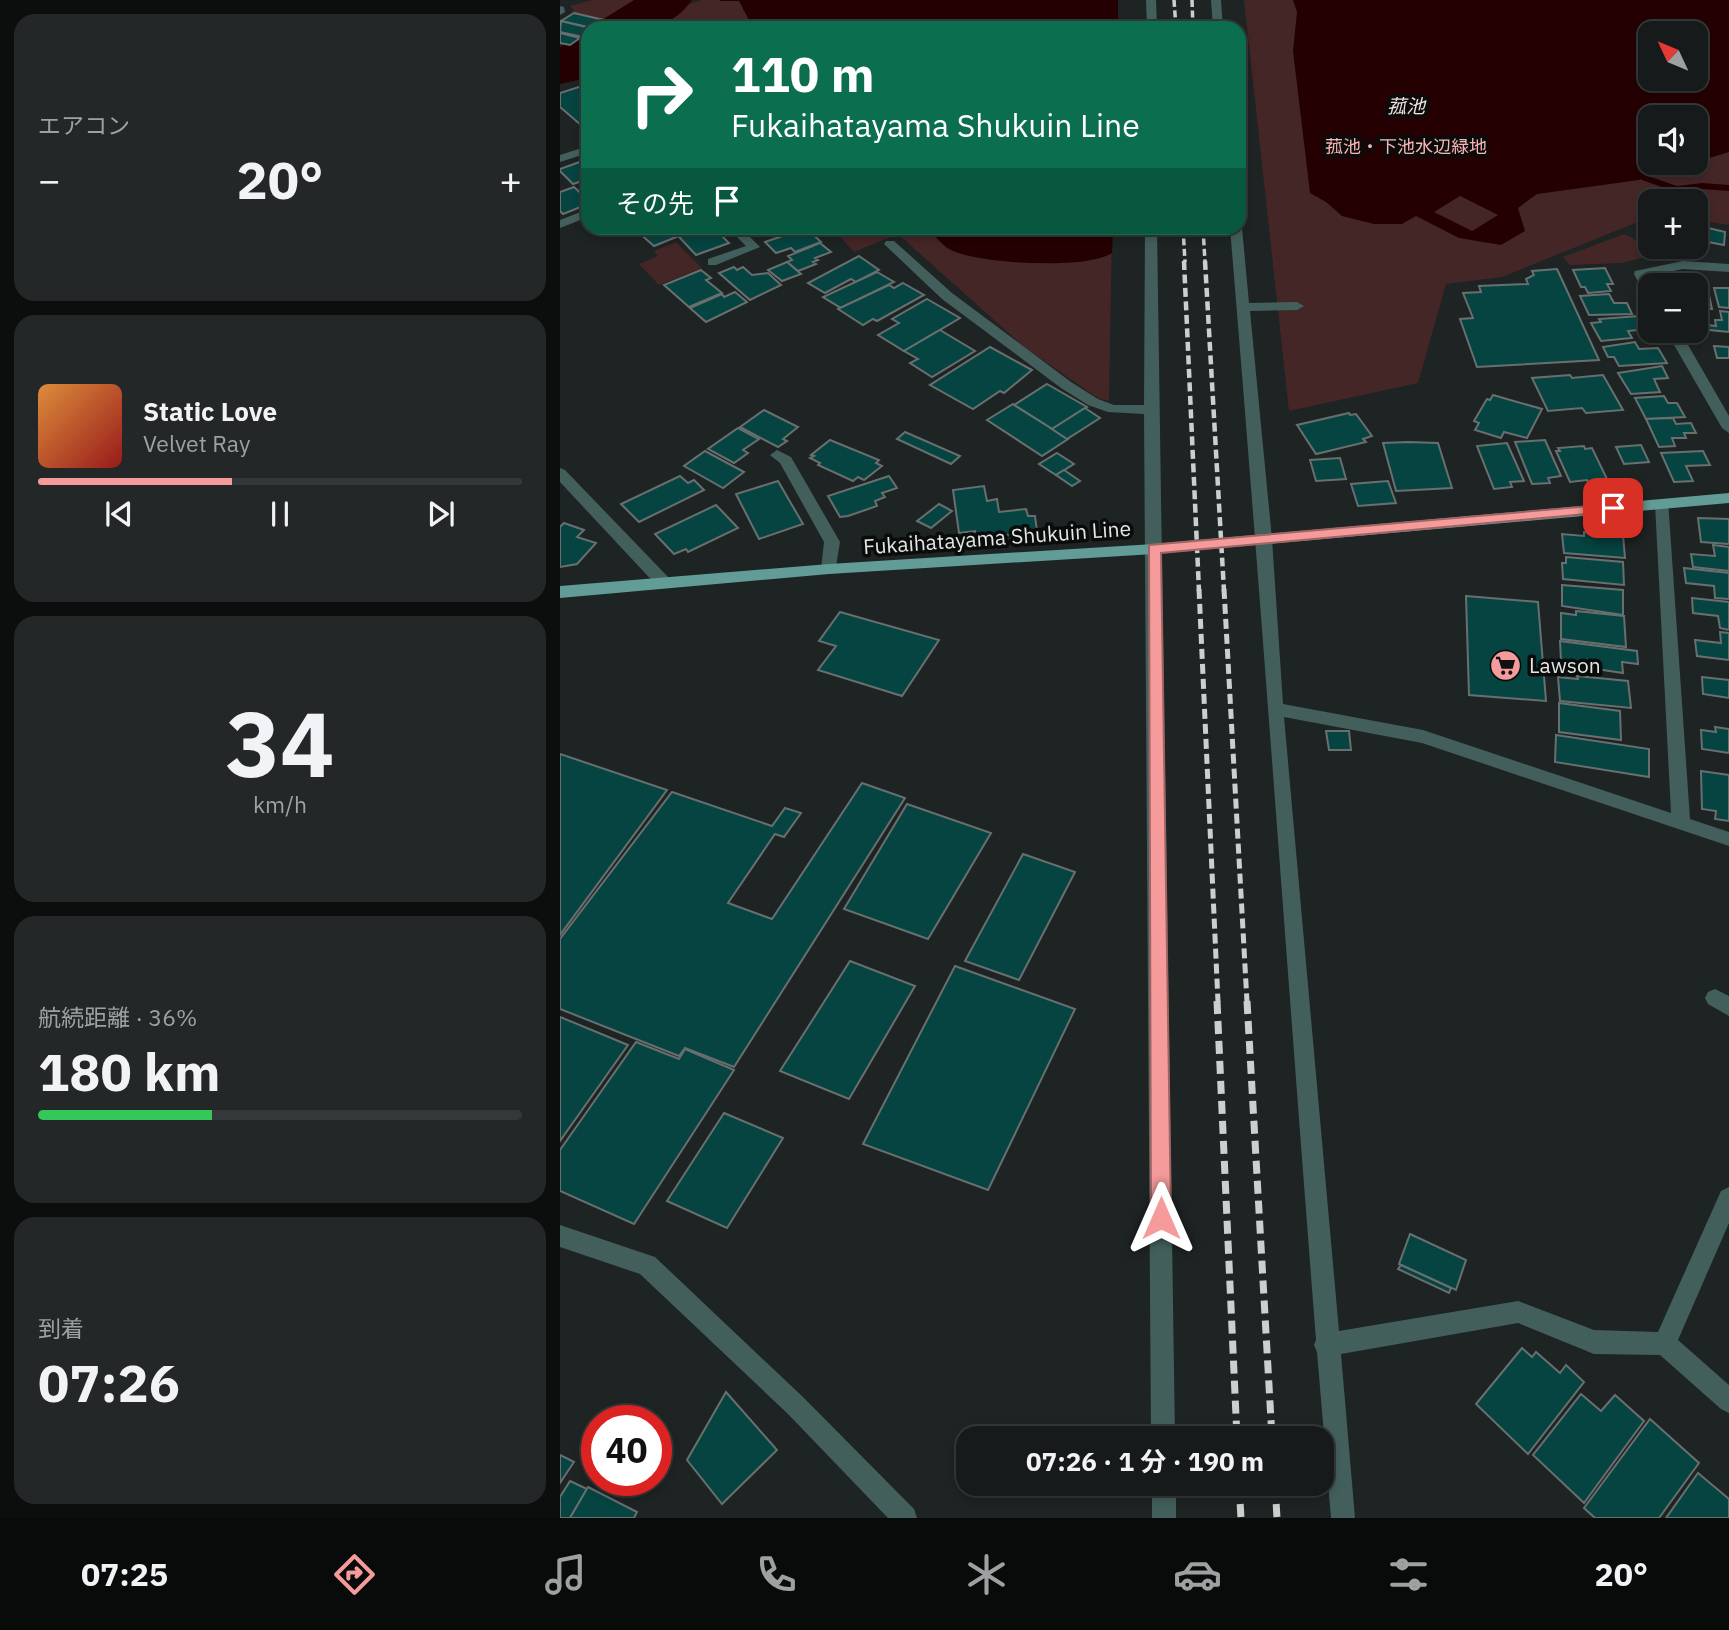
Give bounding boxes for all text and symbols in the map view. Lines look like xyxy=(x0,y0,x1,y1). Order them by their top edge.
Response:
north arrow xyxy=(1638,21,1708,91)
map controls xyxy=(1638,21,1708,343)
text: 110 m xyxy=(731,42,875,105)
icon: right xyxy=(616,49,707,140)
water label: 菰池 xyxy=(1387,94,1427,118)
text: Fukaihatayama Shukuin Line xyxy=(731,104,1140,146)
button: sound xyxy=(1638,105,1708,175)
text: エアコン xyxy=(38,110,130,140)
park label: 菰池・下池水辺緑地 xyxy=(1325,135,1487,158)
text: 20° xyxy=(237,146,323,213)
text: − xyxy=(38,155,61,204)
text: + xyxy=(499,155,522,204)
icon: arrive xyxy=(708,182,746,220)
text: その先 xyxy=(616,186,694,220)
button: + xyxy=(1638,189,1708,259)
button: − xyxy=(1638,273,1708,343)
text: Static Love xyxy=(143,394,277,428)
text: Velvet Ray xyxy=(143,428,250,458)
pin xyxy=(1583,478,1643,538)
icon: arrive xyxy=(1594,489,1632,527)
icon: previous xyxy=(100,495,138,533)
icon: pause xyxy=(261,495,299,533)
icon: next xyxy=(422,495,460,533)
street label: Fukaihatayama Shukuin Line xyxy=(862,514,1132,560)
supermarket icon: Lawson xyxy=(1489,648,1523,682)
place label: Lawson xyxy=(1529,651,1601,679)
text: 34 xyxy=(225,684,335,802)
text: km/h xyxy=(253,789,307,819)
text: 航続距離 · 36% xyxy=(38,1002,197,1032)
text: 180 km xyxy=(38,1038,220,1105)
position arrow xyxy=(1124,1181,1198,1255)
text: 到着 xyxy=(38,1313,84,1343)
text: 07:26 xyxy=(38,1349,180,1416)
speed limit sign: 40 xyxy=(581,1405,672,1496)
text: 07:26 · 1 分 · 190 m xyxy=(1026,1444,1264,1478)
icon: directions xyxy=(330,1550,379,1599)
icon: music xyxy=(541,1550,590,1599)
icon: phone xyxy=(752,1550,801,1599)
icon: climate xyxy=(962,1550,1011,1599)
icon: car xyxy=(1173,1550,1222,1599)
icon: filters xyxy=(1384,1550,1433,1599)
text: 07:25 xyxy=(81,1553,168,1595)
text: 20° xyxy=(1595,1553,1648,1595)

